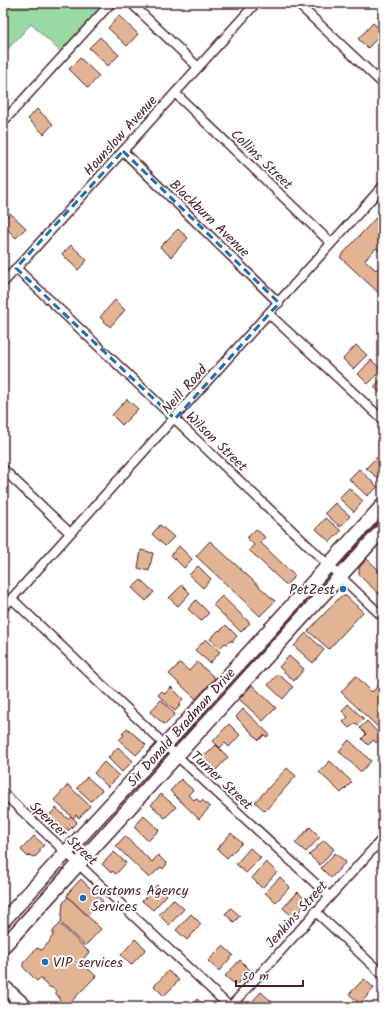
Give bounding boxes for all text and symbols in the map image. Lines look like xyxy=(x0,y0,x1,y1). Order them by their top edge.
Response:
street label: Hounslow Avenue xyxy=(78,90,163,181)
street label: Collins Street xyxy=(225,124,298,196)
street label: Blackburn Avenue xyxy=(164,174,255,263)
street label: Neill Road xyxy=(157,359,214,419)
street label: Wilson Street xyxy=(180,407,253,477)
place label: PetZest xyxy=(289,579,336,601)
marker: PetZest xyxy=(338,584,348,594)
street label: Sir Donald Bradman Drive xyxy=(122,663,242,792)
street label: Turner Street xyxy=(185,746,258,816)
street label: Spencer Street xyxy=(24,796,103,872)
street label: Jenkins Street xyxy=(260,875,334,954)
place label: Customs Agency Services xyxy=(91,880,189,918)
marker: Customs Agency Services xyxy=(78,893,88,903)
place label: VIP services xyxy=(53,952,123,974)
marker: VIP services xyxy=(40,957,50,967)
scale bar xyxy=(236,962,303,988)
text: 50 m xyxy=(242,967,269,986)

